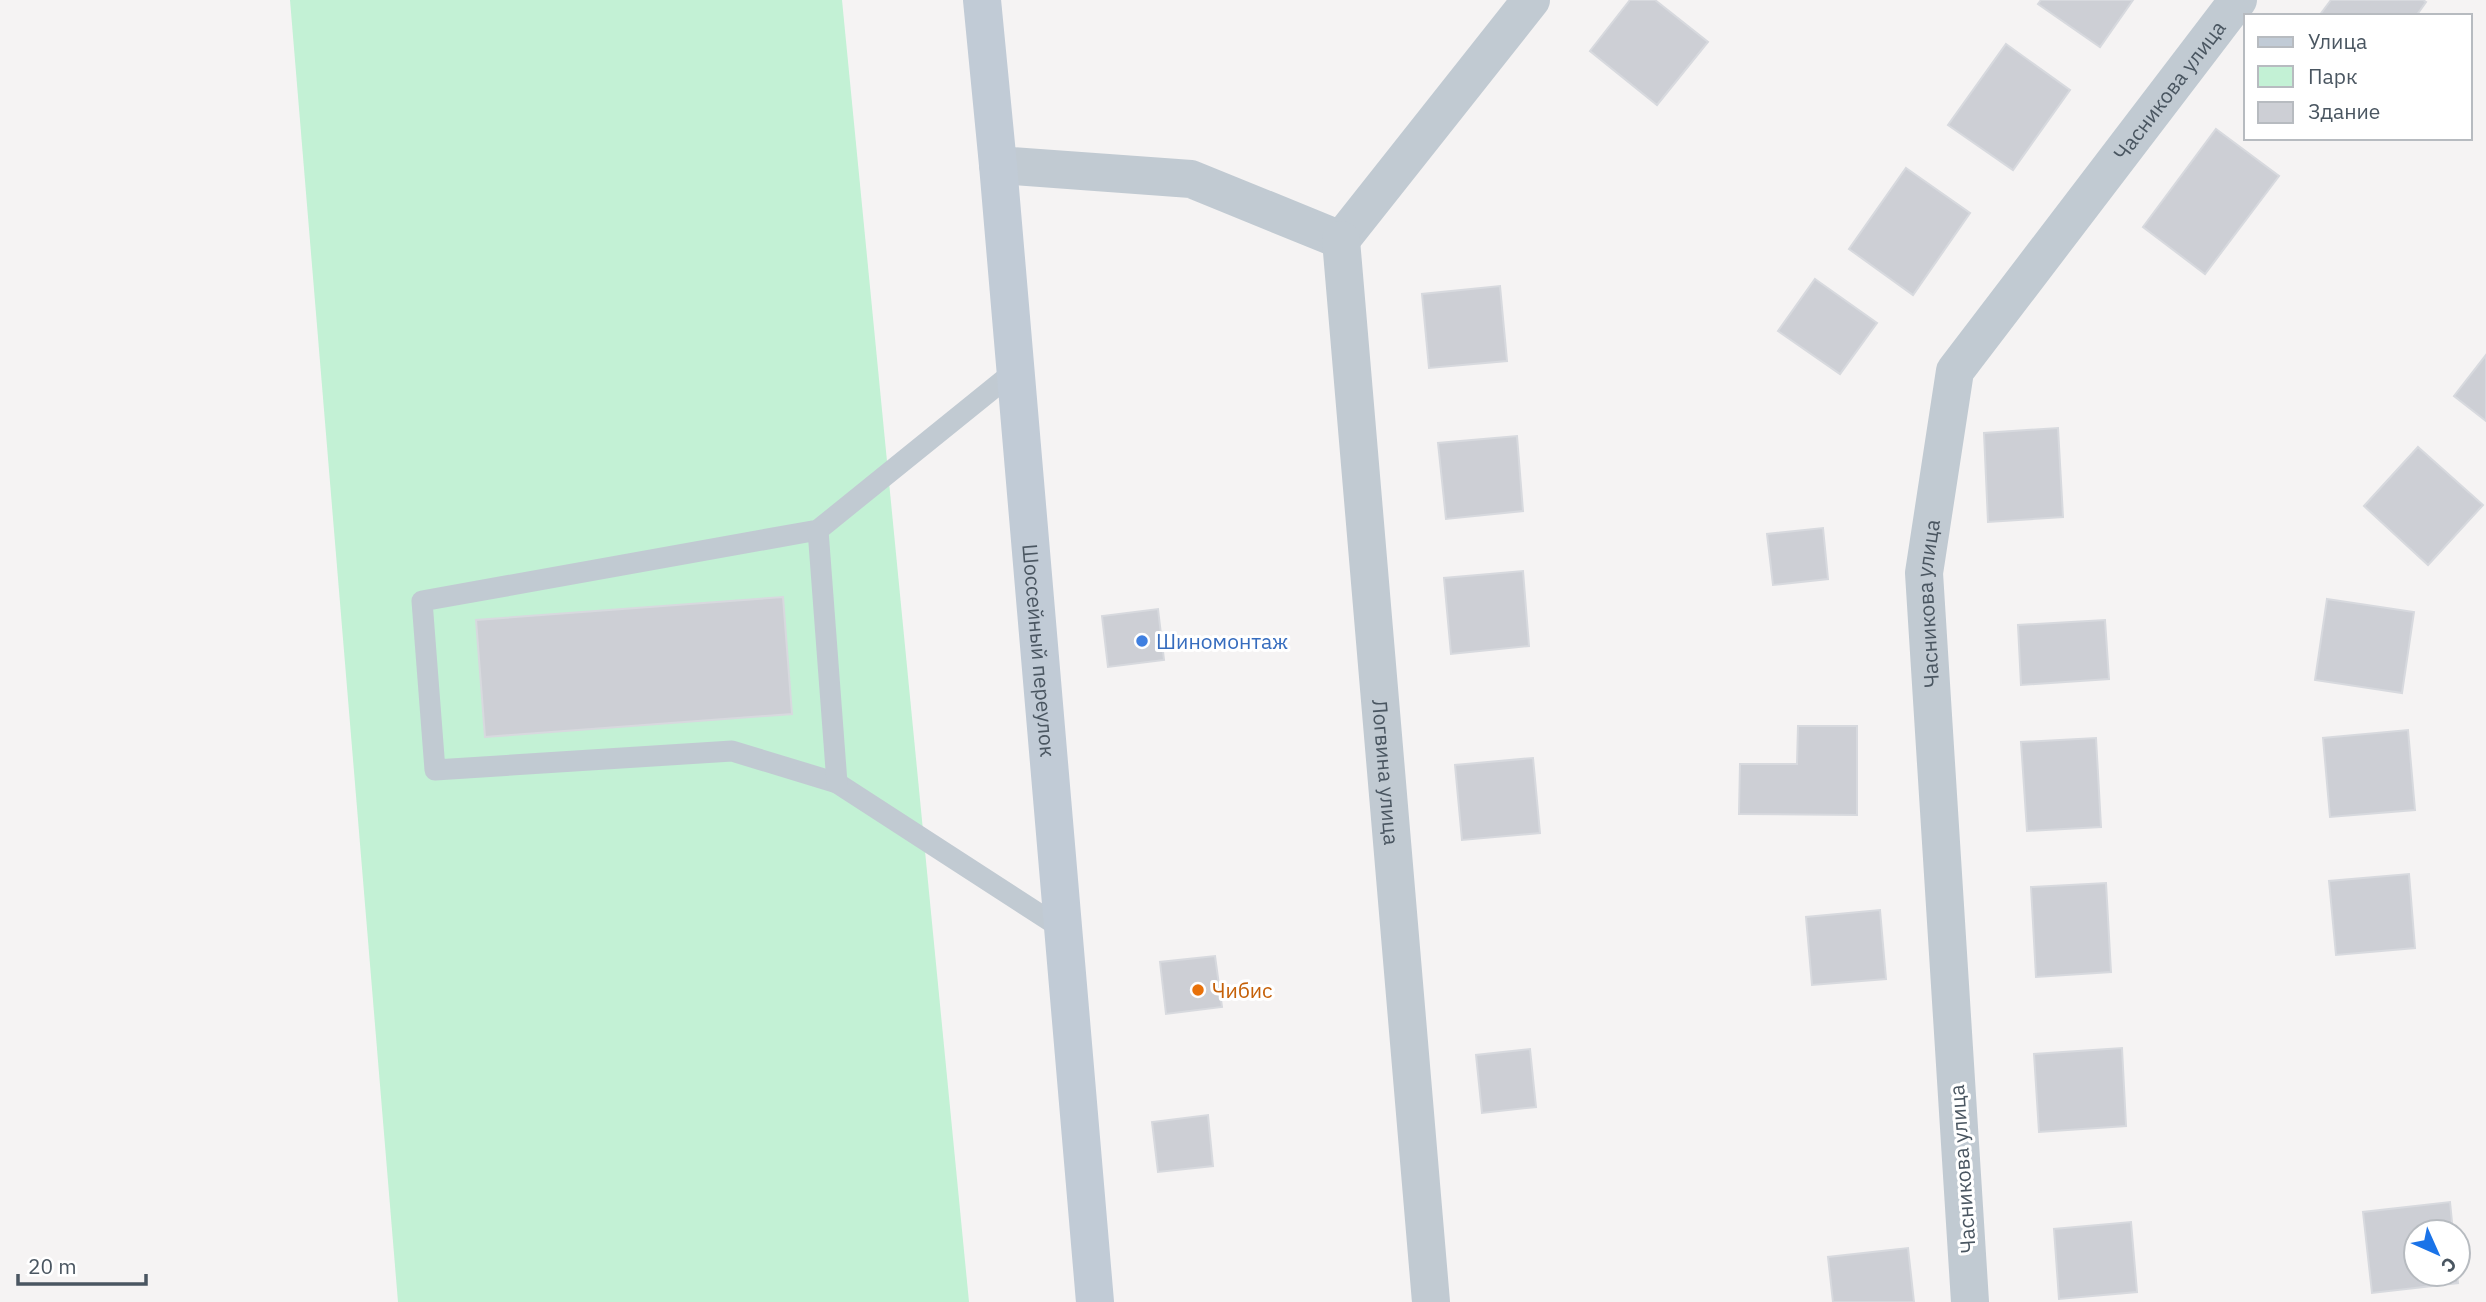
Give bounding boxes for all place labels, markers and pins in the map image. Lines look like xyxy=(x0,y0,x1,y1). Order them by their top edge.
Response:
place label: Шиномонтаж xyxy=(1156,627,1288,655)
marker: Шиномонтаж xyxy=(1134,633,1150,649)
place label: Чибис xyxy=(1212,976,1273,1004)
marker: Чибис xyxy=(1190,982,1206,998)

